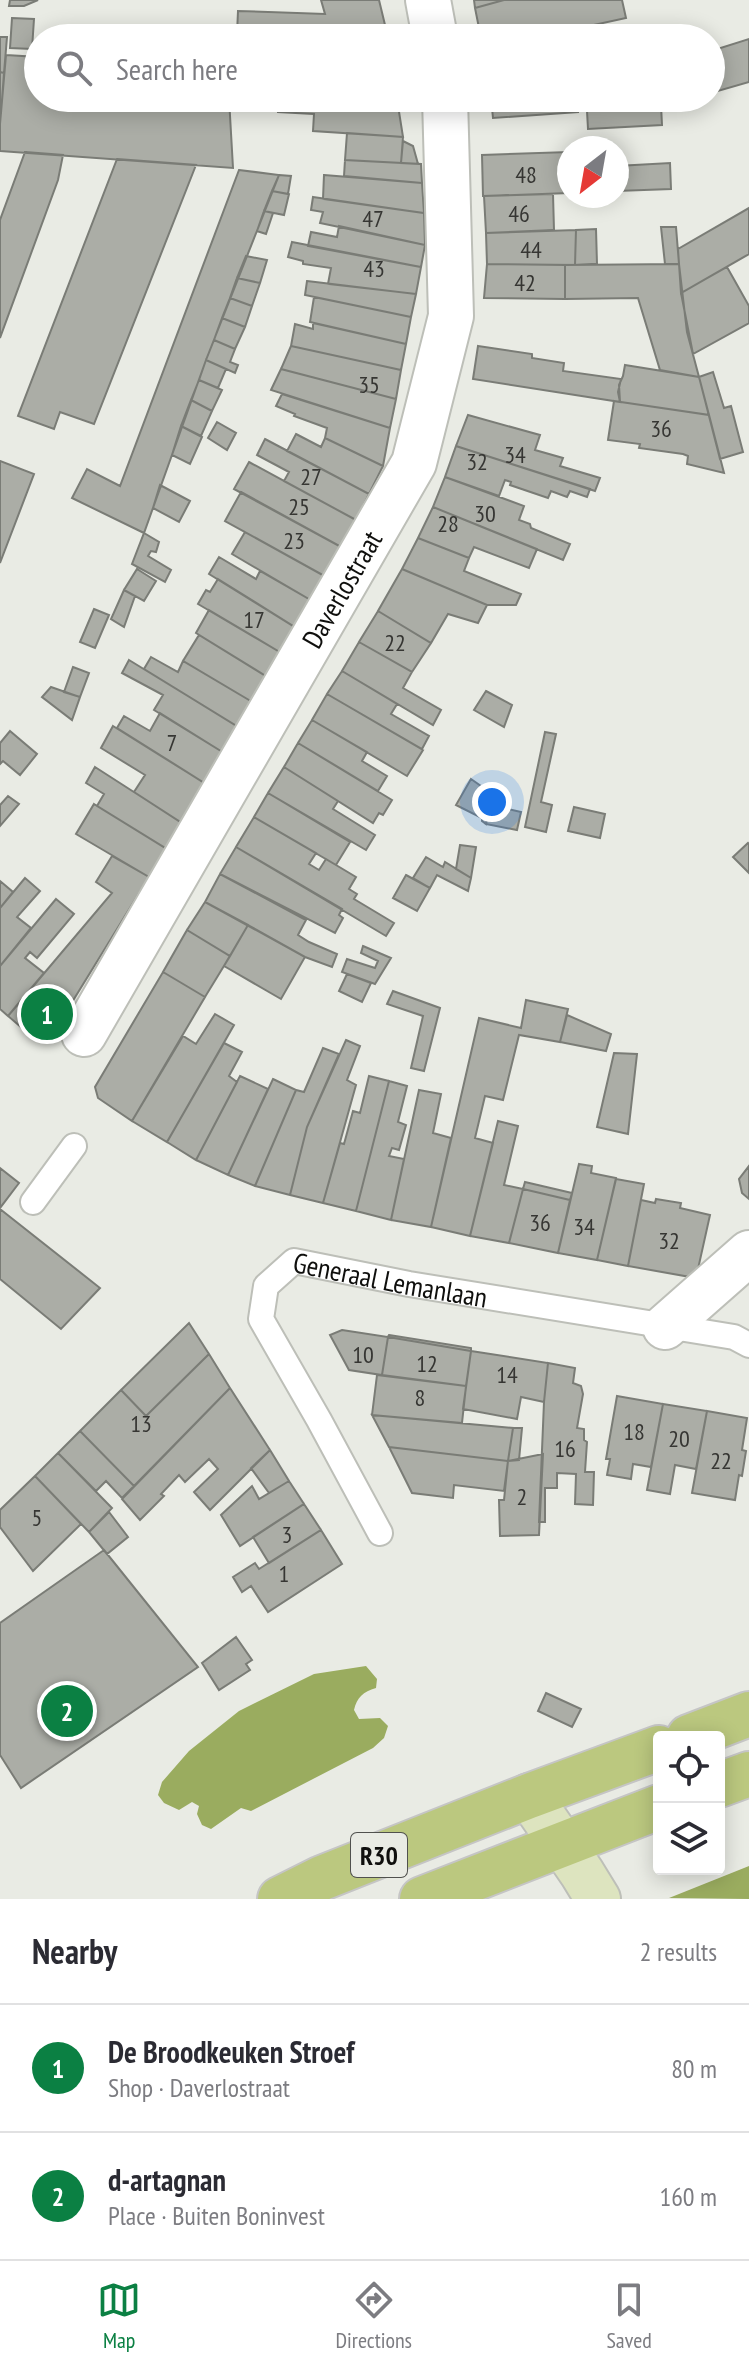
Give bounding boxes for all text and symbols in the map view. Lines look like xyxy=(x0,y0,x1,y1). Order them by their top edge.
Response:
search box xyxy=(24,24,725,112)
icon: search xyxy=(52,46,96,90)
text: Search here xyxy=(116,49,238,88)
north arrow xyxy=(557,136,629,208)
house number: 48 xyxy=(515,159,537,190)
house number: 46 xyxy=(508,198,530,229)
house number: 47 xyxy=(362,203,384,234)
house number: 44 xyxy=(520,234,542,265)
house number: 43 xyxy=(363,253,385,284)
house number: 42 xyxy=(514,267,536,298)
house number: 35 xyxy=(358,369,380,400)
house number: 36 xyxy=(650,413,672,444)
house number: 34 xyxy=(504,439,526,470)
house number: 32 xyxy=(466,446,488,477)
house number: 27 xyxy=(300,461,322,492)
house number: 25 xyxy=(288,491,310,522)
house number: 30 xyxy=(474,498,496,529)
house number: 28 xyxy=(437,508,459,539)
street label: Daverlostraat xyxy=(293,523,390,654)
house number: 23 xyxy=(283,525,305,556)
house number: 17 xyxy=(243,604,265,635)
house number: 22 xyxy=(384,627,406,658)
house number: 7 xyxy=(167,727,177,758)
your location xyxy=(472,782,512,822)
pin: 1 xyxy=(21,984,73,1044)
house number: 36 xyxy=(529,1207,551,1238)
house number: 34 xyxy=(573,1211,595,1242)
house number: 32 xyxy=(658,1225,680,1256)
street label: Generaal Lemanlaan xyxy=(290,1243,490,1315)
house number: 10 xyxy=(352,1339,374,1370)
house number: 12 xyxy=(416,1348,438,1379)
house number: 14 xyxy=(496,1359,518,1390)
house number: 8 xyxy=(415,1382,425,1413)
house number: 13 xyxy=(130,1408,152,1439)
house number: 18 xyxy=(623,1416,645,1447)
house number: 20 xyxy=(668,1423,690,1454)
house number: 16 xyxy=(554,1433,576,1464)
house number: 22 xyxy=(710,1445,732,1476)
house number: 2 xyxy=(517,1481,527,1512)
house number: 5 xyxy=(32,1502,42,1533)
house number: 3 xyxy=(282,1519,292,1550)
house number: 1 xyxy=(279,1558,289,1589)
pin: 2 xyxy=(41,1681,93,1741)
map controls xyxy=(653,1731,725,1875)
button: locate xyxy=(653,1731,725,1803)
button: layers xyxy=(653,1803,725,1875)
road number: R30 xyxy=(351,1833,407,1877)
text: Nearby xyxy=(32,1929,117,1973)
text: 2 results xyxy=(640,1935,717,1968)
text: De Broodkeuken Stroef xyxy=(108,2032,354,2071)
text: 1 xyxy=(52,2052,64,2085)
text: 80 m xyxy=(671,2052,717,2085)
text: Shop · Daverlostraat xyxy=(108,2071,290,2104)
text: d-artagnan xyxy=(108,2160,226,2199)
text: 2 xyxy=(52,2180,64,2213)
text: 160 m xyxy=(659,2180,717,2213)
text: Place · Buiten Boninvest xyxy=(108,2199,325,2232)
tab: Map xyxy=(97,2278,141,2354)
tab: Directions xyxy=(336,2278,412,2354)
tab: Saved xyxy=(606,2278,652,2354)

